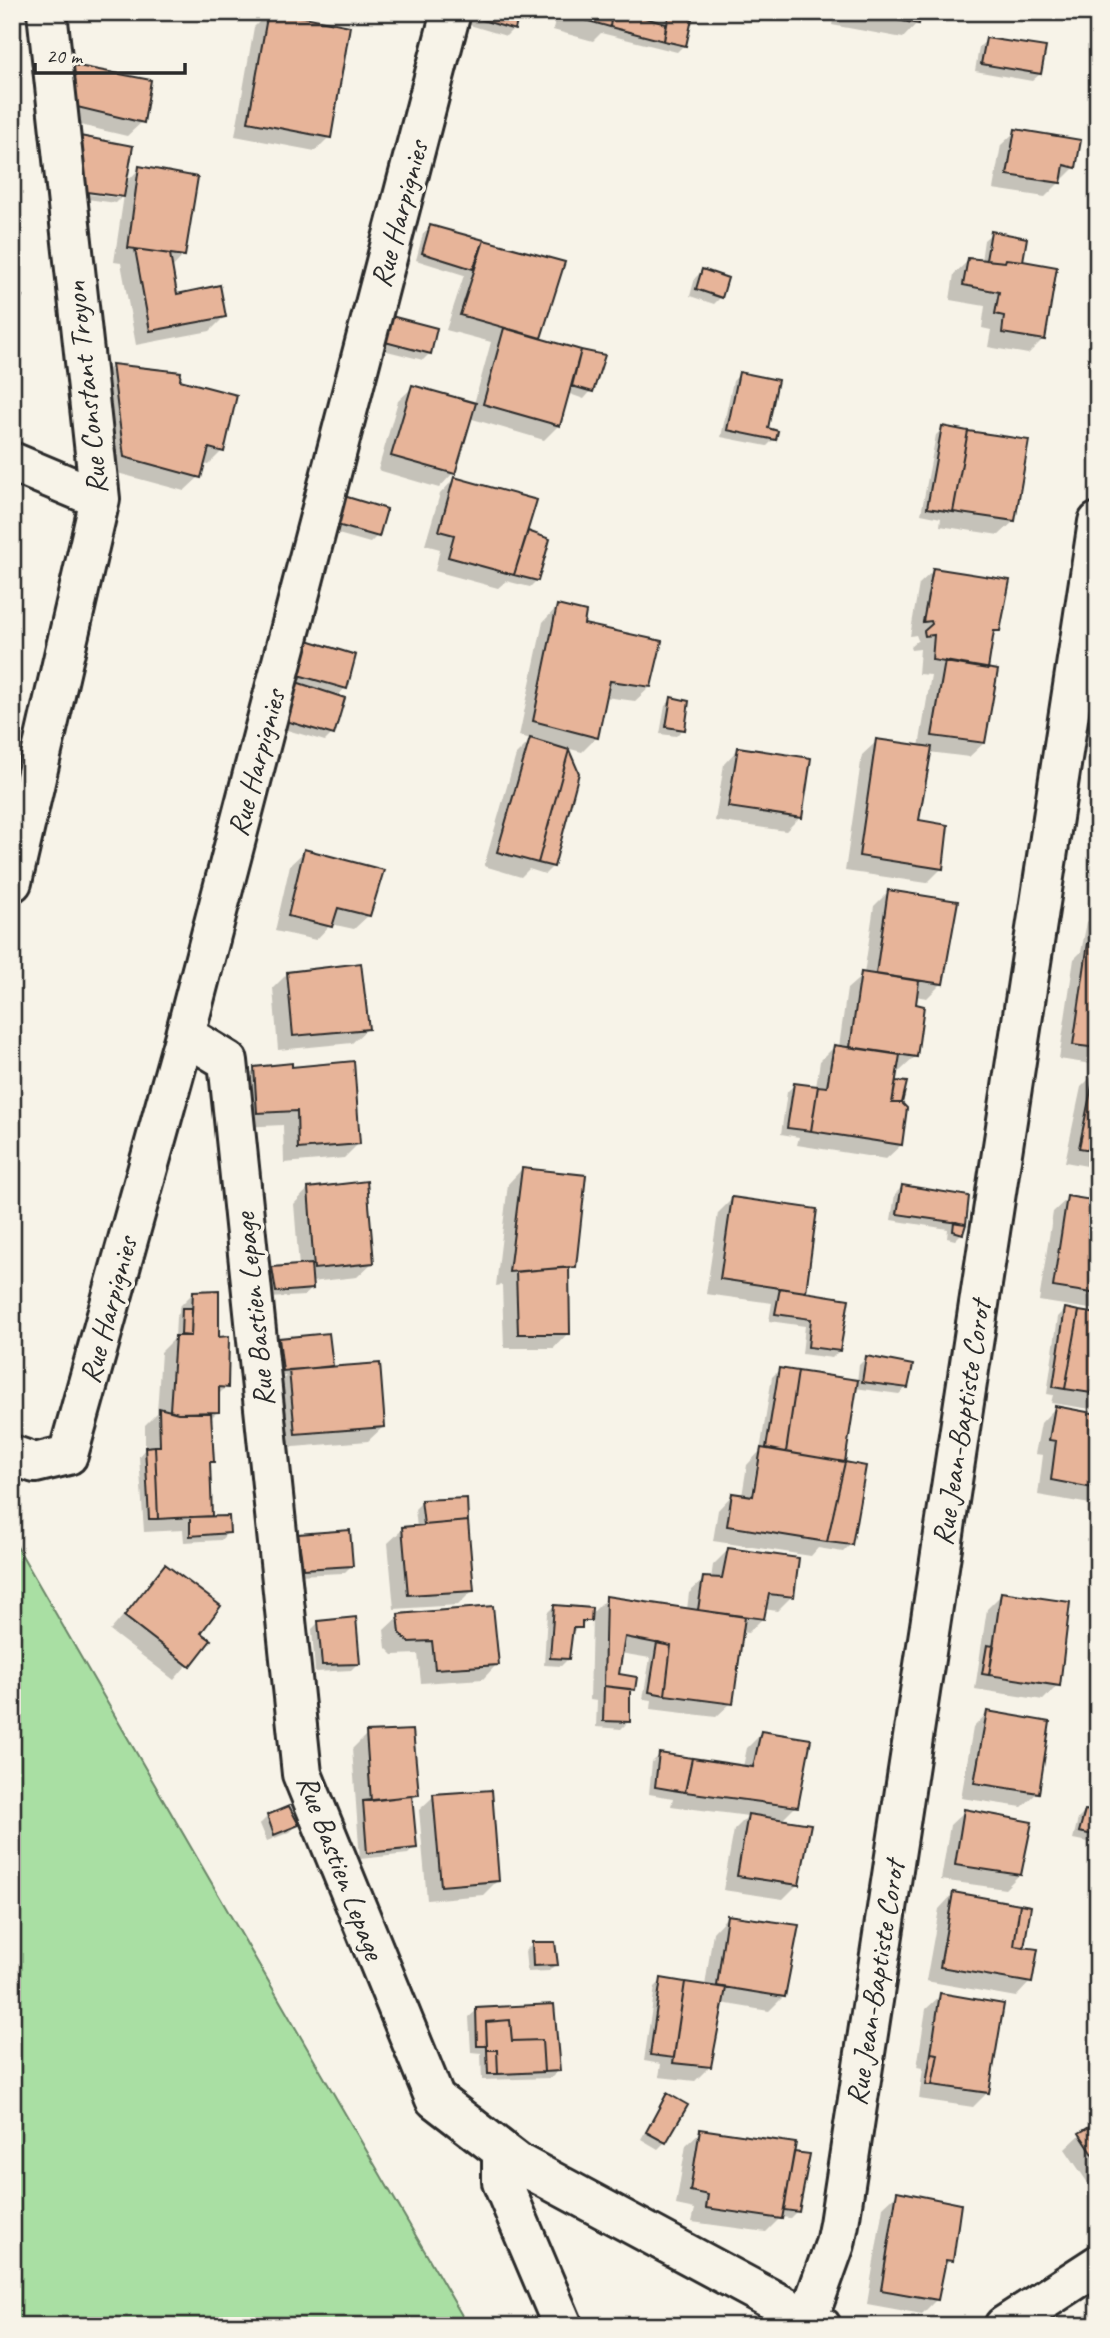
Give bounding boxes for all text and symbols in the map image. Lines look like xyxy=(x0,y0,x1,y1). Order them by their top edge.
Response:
scale bar xyxy=(35,32,186,76)
text: 20 m xyxy=(46,43,84,69)
street label: Rue Harpignies xyxy=(361,134,437,291)
street label: Rue Constant Troyon xyxy=(56,279,116,496)
street label: Rue Harpignies xyxy=(218,683,294,840)
street label: Rue Bastien Lepage xyxy=(225,1209,283,1409)
street label: Rue Harpignies xyxy=(70,1230,146,1387)
street label: Rue Jean-Baptiste Corot xyxy=(923,1294,1000,1548)
street label: Rue Bastien Lepage xyxy=(288,1769,394,1967)
street label: Rue Jean-Baptiste Corot xyxy=(837,1854,914,2108)

